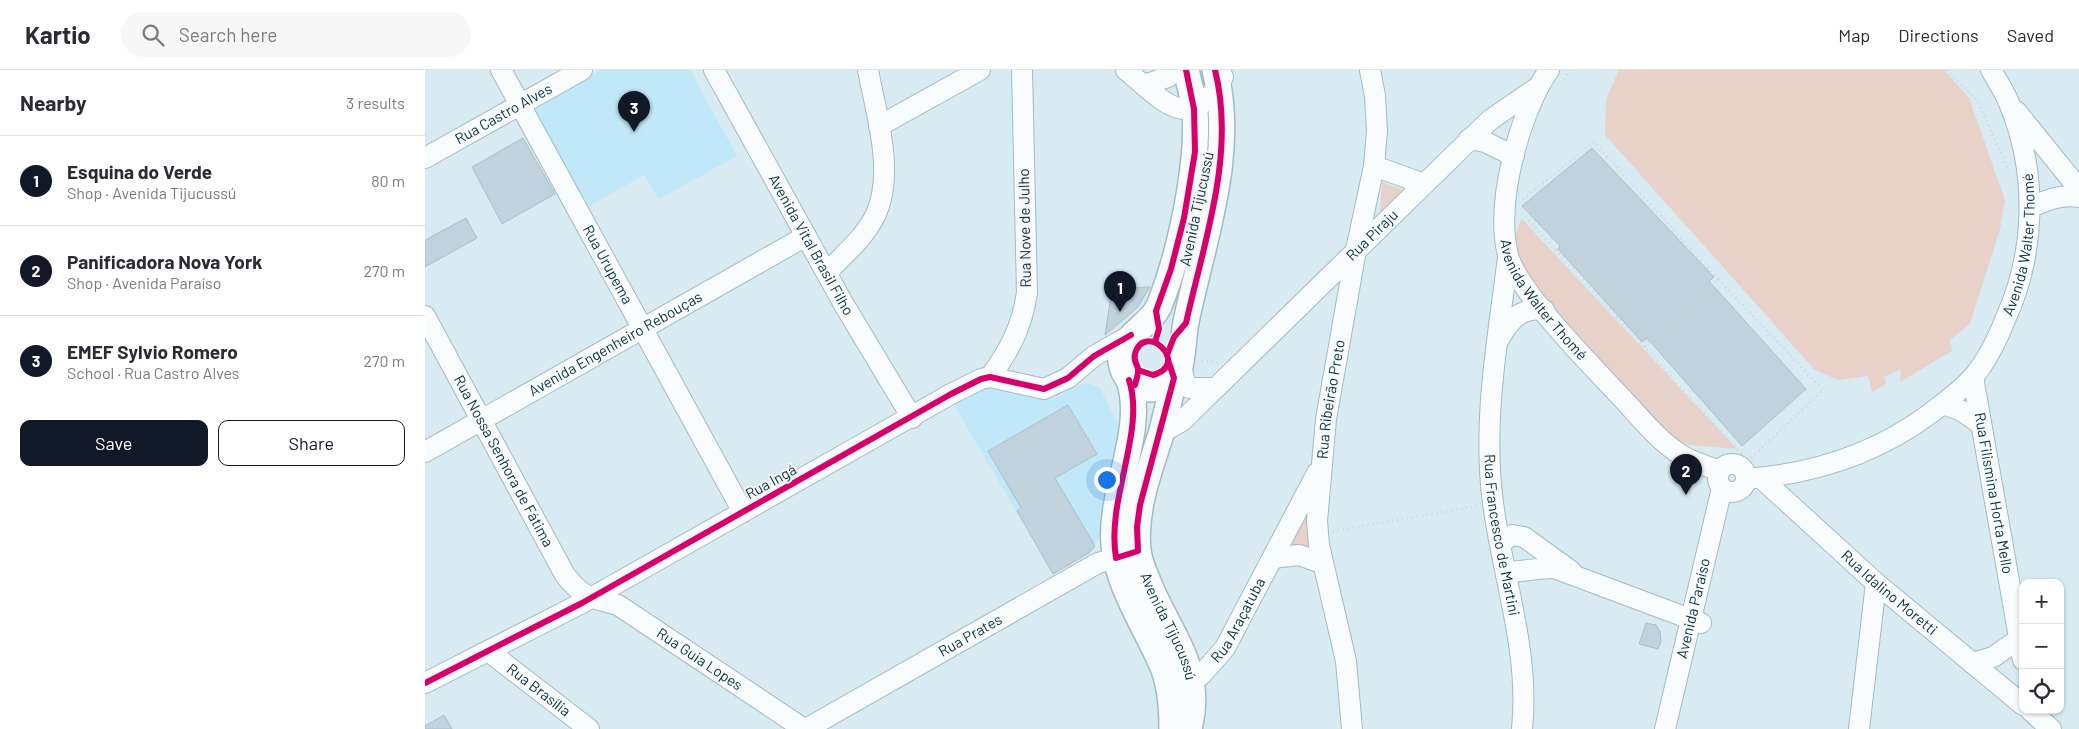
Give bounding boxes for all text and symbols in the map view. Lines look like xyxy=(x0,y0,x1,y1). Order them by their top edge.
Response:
search box xyxy=(121,12,471,57)
text: Kartio xyxy=(25,20,91,49)
icon: search xyxy=(139,21,167,49)
text: Search here xyxy=(179,23,277,46)
text: Map xyxy=(1838,24,1870,46)
text: Directions xyxy=(1898,24,1979,46)
text: Saved xyxy=(2007,24,2054,46)
street label: Rua Castro Alves xyxy=(451,79,555,147)
text: Nearby xyxy=(20,90,86,115)
pin: 3 xyxy=(618,91,650,132)
text: 3 results xyxy=(346,93,405,112)
street label: Avenida Tijucussú xyxy=(1175,150,1217,268)
text: Esquina do Verde xyxy=(67,160,212,183)
street label: Rua Nove de Julho xyxy=(1014,168,1034,288)
text: 1 xyxy=(33,171,39,190)
text: 80 m xyxy=(371,171,405,190)
street label: Avenida Vital Brasil Filho xyxy=(765,171,858,318)
street label: Avenida Walter Thomé xyxy=(1998,173,2038,318)
text: Shop · Avenida Tijucussú xyxy=(67,183,236,202)
street label: Rua Piraju xyxy=(1342,205,1401,264)
street label: Rua Urupema xyxy=(580,222,637,307)
street label: Avenida Walter Thomé xyxy=(1497,238,1592,363)
text: Panificadora Nova York xyxy=(67,250,262,273)
text: 2 xyxy=(32,261,40,280)
text: 270 m xyxy=(363,261,405,280)
pin: 1 xyxy=(1104,271,1136,312)
text: Shop · Avenida Paraíso xyxy=(67,273,221,292)
street label: Avenida Engenheiro Rebouças xyxy=(525,287,705,399)
street label: Rua Ribeirão Preto xyxy=(1313,338,1348,460)
text: EMEF Sylvio Romero xyxy=(67,340,238,363)
text: 3 xyxy=(32,351,40,370)
text: 270 m xyxy=(363,351,405,370)
text: School · Rua Castro Alves xyxy=(67,363,240,382)
street label: Rua Nossa Senhora de Fátima xyxy=(451,372,558,550)
street label: Rua Filismina Horta Mello xyxy=(1971,411,2018,575)
button: Save xyxy=(20,420,208,466)
button: Share xyxy=(218,420,405,466)
street label: Rua Francesco de Martini xyxy=(1481,454,1524,617)
pin: 2 xyxy=(1670,454,1702,495)
street label: Rua Ingá xyxy=(742,460,799,502)
your location xyxy=(1094,467,1120,493)
street label: Rua Idalino Moretti xyxy=(1838,546,1942,638)
street label: Avenida Paraíso xyxy=(1672,556,1713,660)
street label: Avenida Tijucussú xyxy=(1137,569,1201,682)
street label: Rua Araçatuba xyxy=(1206,574,1268,666)
map controls xyxy=(2019,579,2064,714)
button: + xyxy=(2019,579,2064,624)
street label: Rua Prates xyxy=(935,610,1005,660)
street label: Rua Guia Lopes xyxy=(653,623,746,694)
button: − xyxy=(2019,624,2064,669)
street label: Rua Brasília xyxy=(504,659,575,720)
button: locate xyxy=(2019,669,2064,714)

